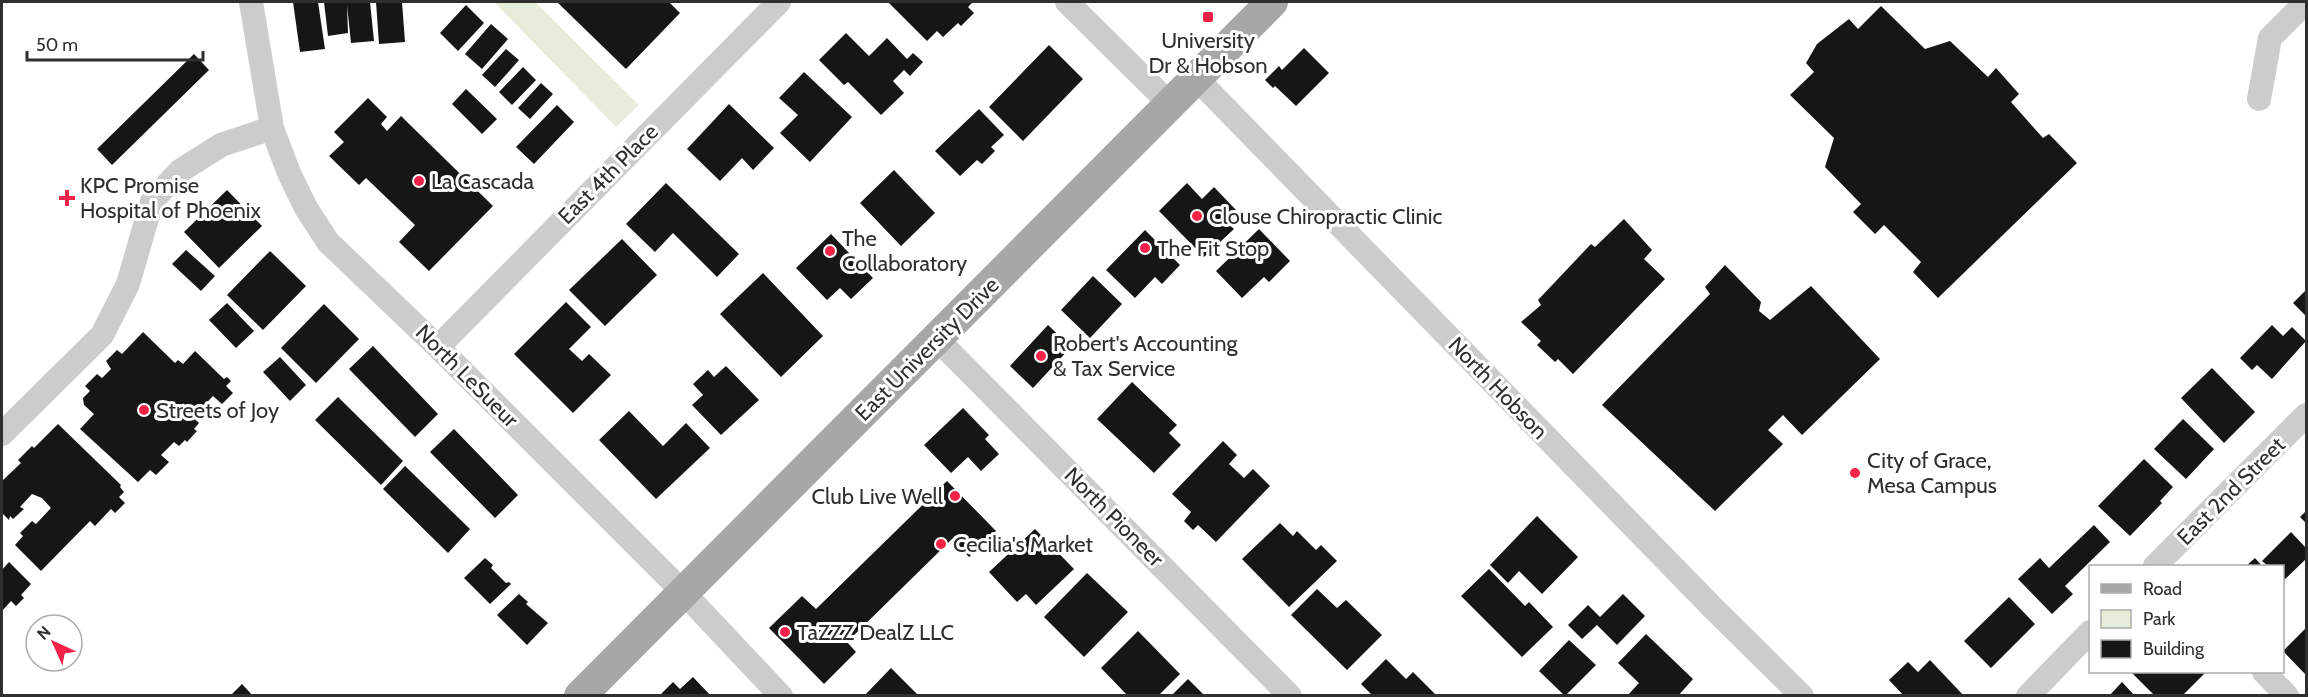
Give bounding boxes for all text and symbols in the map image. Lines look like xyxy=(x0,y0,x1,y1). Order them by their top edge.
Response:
marker: University Dr & Hobson xyxy=(1201,10,1215,24)
scale bar xyxy=(27,24,202,62)
place label: University Dr & Hobson xyxy=(1148,27,1268,79)
text: 50 m xyxy=(36,34,78,56)
street label: East 4th Place xyxy=(552,118,664,230)
place label: La Cascada xyxy=(431,168,535,195)
place label: KPC Promise Hospital of Phoenix xyxy=(80,172,261,224)
marker: La Cascada xyxy=(412,174,426,188)
marker: KPC Promise Hospital of Phoenix xyxy=(58,189,76,207)
place label: Clouse Chiropractic Clinic xyxy=(1209,203,1442,230)
marker: Clouse Chiropractic Clinic xyxy=(1190,209,1204,223)
place label: The Collaboratory xyxy=(842,225,967,277)
place label: The Fit Stop xyxy=(1157,235,1269,262)
marker: The Fit Stop xyxy=(1138,241,1152,255)
marker: The Collaboratory xyxy=(823,244,837,258)
street label: East University Drive xyxy=(849,271,1005,427)
street label: North LeSueur xyxy=(410,319,524,433)
place label: Robert's Accounting & Tax Service xyxy=(1053,330,1238,382)
street label: North Hobson xyxy=(1443,331,1553,445)
marker: Robert's Accounting & Tax Service xyxy=(1034,349,1048,363)
place label: Streets of Joy xyxy=(156,397,279,424)
marker: Streets of Joy xyxy=(137,403,151,417)
street label: East 2nd Street xyxy=(2171,431,2291,551)
place label: City of Grace, Mesa Campus xyxy=(1867,447,1997,499)
street label: North Pioneer xyxy=(1059,462,1169,572)
marker: City of Grace, Mesa Campus xyxy=(1848,466,1862,480)
place label: Club Live Well xyxy=(811,483,944,510)
marker: Club Live Well xyxy=(948,489,962,503)
place label: Cecilia's Market xyxy=(953,531,1094,558)
marker: Cecilia's Market xyxy=(934,537,948,551)
legend xyxy=(2089,565,2284,673)
text: Road xyxy=(2143,578,2182,600)
text: Park xyxy=(2143,608,2176,630)
north arrow xyxy=(24,613,84,673)
place label: TaZZZ DealZ LLC xyxy=(797,619,954,646)
text: N xyxy=(33,622,54,643)
marker: TaZZZ DealZ LLC xyxy=(778,625,792,639)
text: Building xyxy=(2143,638,2205,660)

